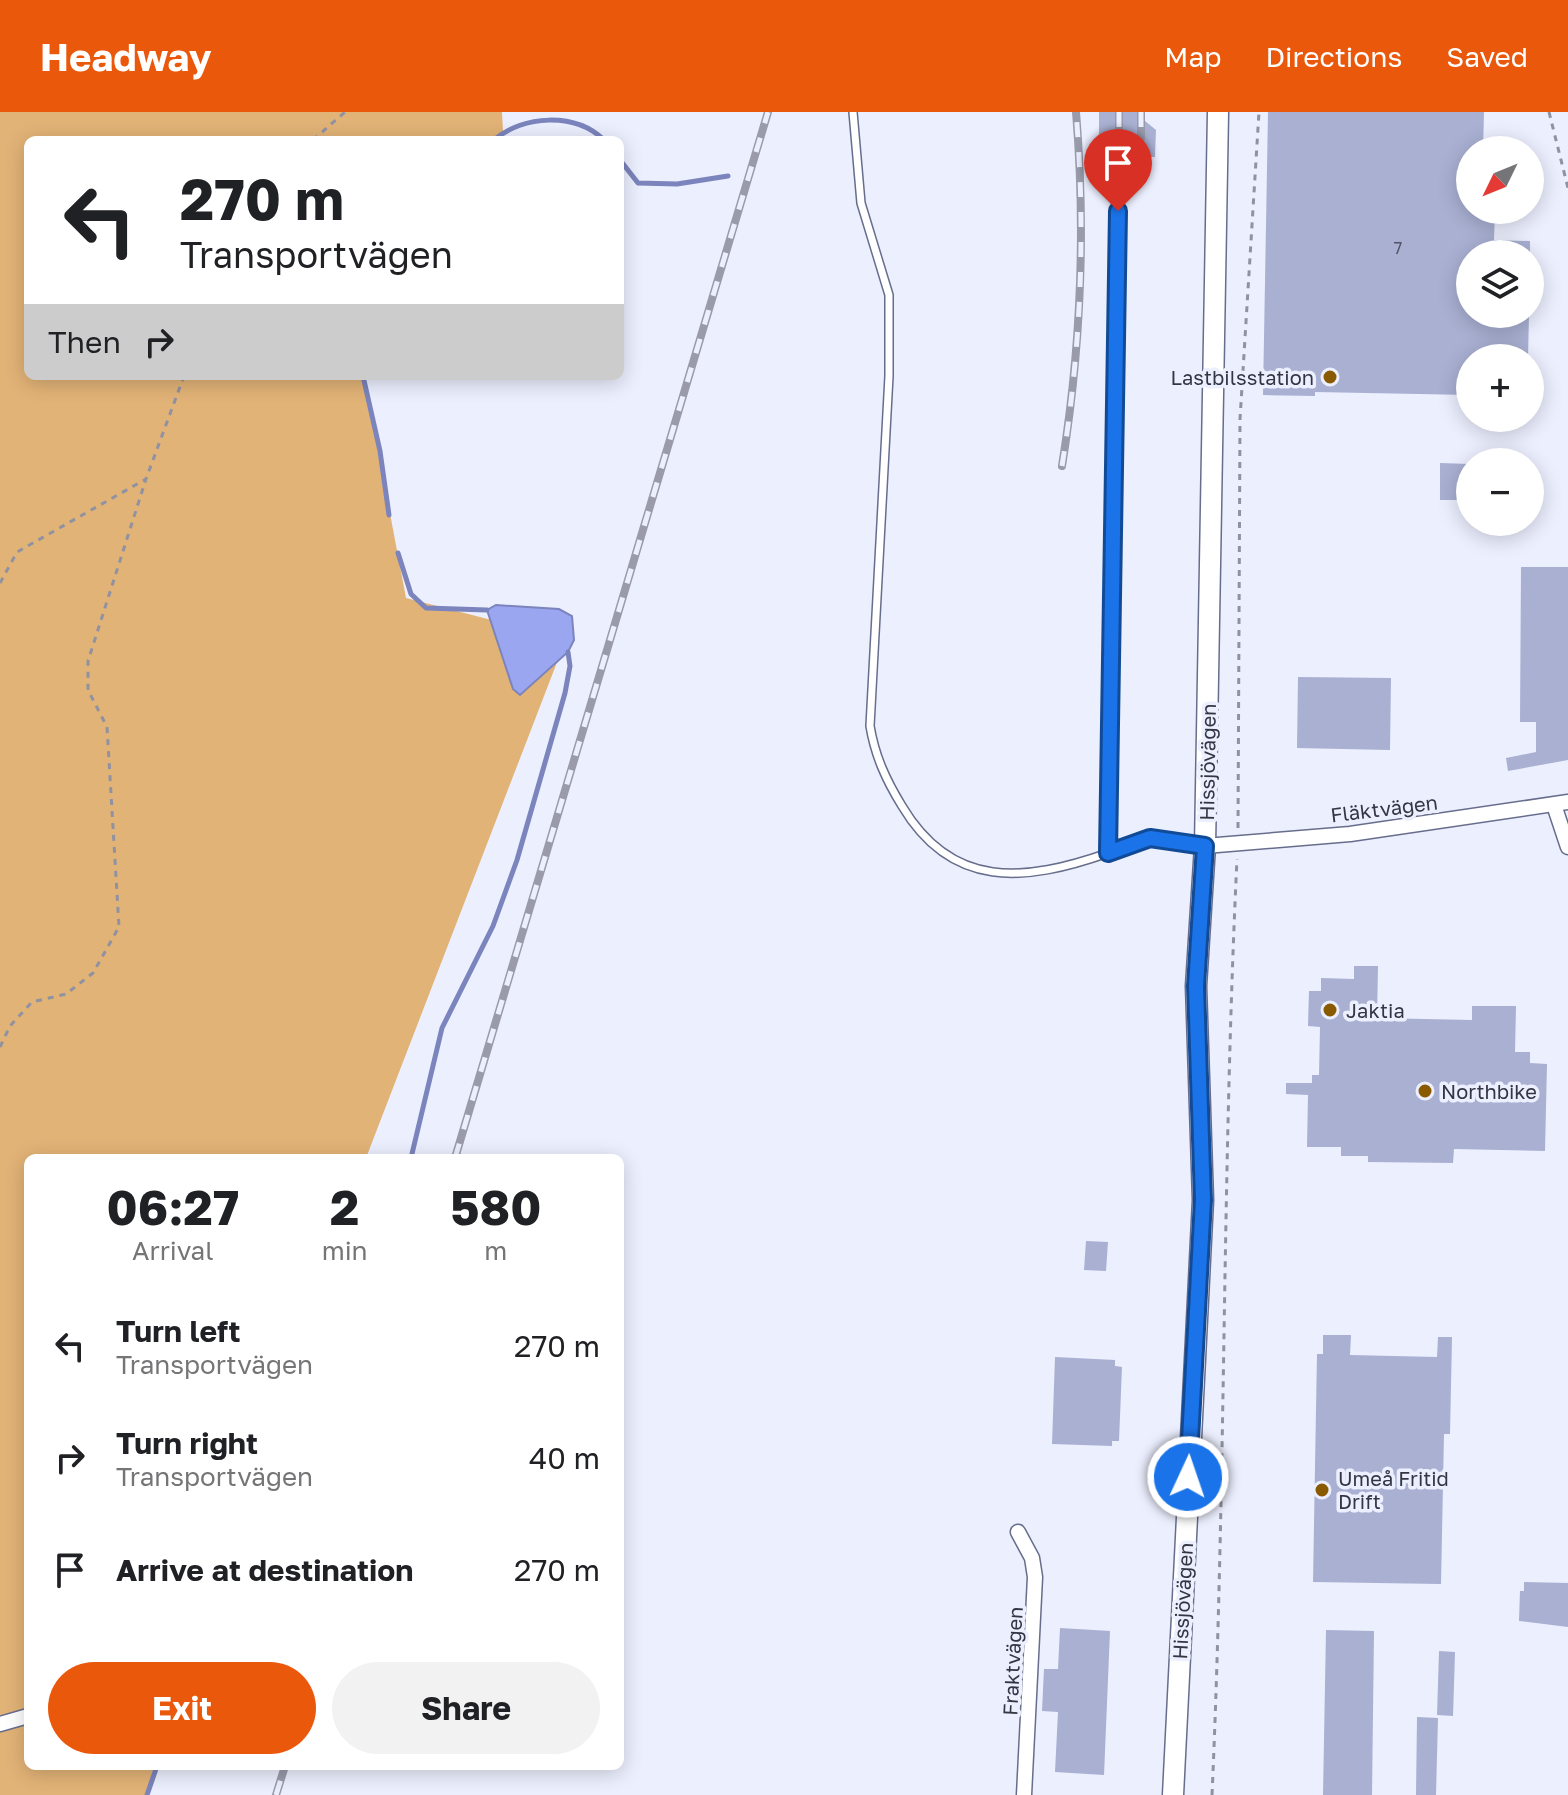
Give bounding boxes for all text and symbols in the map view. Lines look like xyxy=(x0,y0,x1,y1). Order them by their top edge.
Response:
text: Headway xyxy=(40,34,212,79)
text: Map xyxy=(1164,40,1221,73)
text: Directions xyxy=(1265,40,1402,73)
text: Saved xyxy=(1446,40,1528,73)
pin xyxy=(1084,129,1152,211)
north arrow xyxy=(1456,136,1544,224)
map controls xyxy=(1456,136,1544,536)
icon: arrive xyxy=(1096,141,1140,185)
text: 270 m xyxy=(180,165,344,232)
icon: left xyxy=(48,168,152,272)
text: Transportvägen xyxy=(180,233,453,276)
house number: 7 xyxy=(1394,238,1402,258)
button: layers xyxy=(1456,240,1544,328)
icon: right xyxy=(137,320,181,364)
text: Then xyxy=(48,324,121,360)
button: + xyxy=(1456,344,1544,432)
place label: Lastbilsstation xyxy=(1170,365,1314,389)
marker: Lastbilsstation xyxy=(1321,368,1339,386)
button: − xyxy=(1456,448,1544,536)
street label: Hissjövägen xyxy=(1194,703,1220,821)
street label: Fläktvägen xyxy=(1329,790,1439,826)
place label: Jaktia xyxy=(1346,998,1405,1022)
marker: Jaktia xyxy=(1321,1001,1339,1019)
place label: Northbike xyxy=(1441,1079,1537,1103)
marker: Northbike xyxy=(1416,1082,1434,1100)
text: 06:27 xyxy=(107,1178,239,1236)
text: 2 xyxy=(330,1178,359,1236)
text: 580 xyxy=(450,1178,541,1236)
text: Arrival xyxy=(132,1235,214,1266)
text: min xyxy=(322,1235,368,1266)
text: m xyxy=(484,1235,507,1266)
text: Turn left xyxy=(116,1313,241,1349)
icon: left xyxy=(48,1324,92,1368)
text: 270 m xyxy=(514,1328,600,1364)
text: Transportvägen xyxy=(116,1349,313,1380)
text: Turn right xyxy=(116,1425,258,1461)
position arrow xyxy=(1146,1435,1230,1519)
icon: right xyxy=(48,1436,92,1480)
text: 40 m xyxy=(529,1440,600,1476)
text: Transportvägen xyxy=(116,1461,313,1492)
place label: Umeå Fritid Drift xyxy=(1338,1466,1449,1513)
marker: Umeå Fritid Drift xyxy=(1313,1481,1331,1499)
street label: Hissjövägen xyxy=(1167,1542,1197,1660)
icon: arrive xyxy=(48,1548,92,1592)
text: Arrive at destination xyxy=(116,1552,413,1588)
text: 270 m xyxy=(514,1552,600,1588)
street label: Fraktvägen xyxy=(997,1606,1027,1716)
button: Exit xyxy=(48,1662,316,1754)
button: Share xyxy=(332,1662,600,1754)

